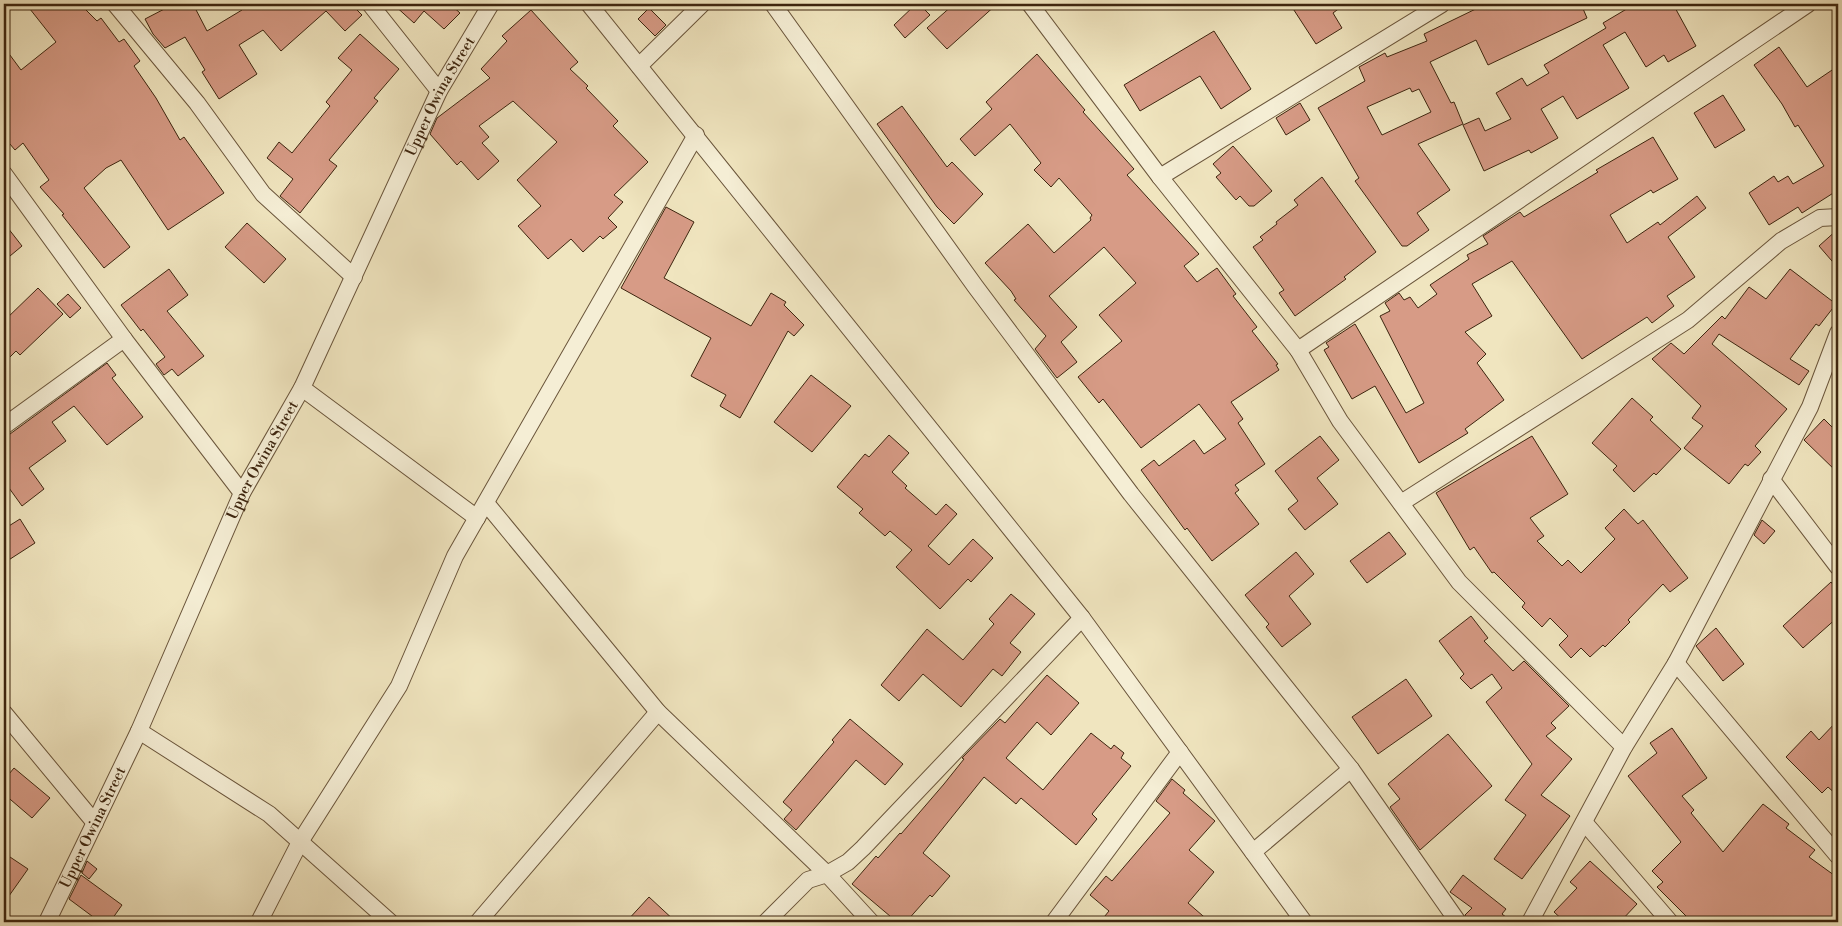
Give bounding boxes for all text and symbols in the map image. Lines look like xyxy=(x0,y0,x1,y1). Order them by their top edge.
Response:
street label: Upper Owina Street xyxy=(401,33,480,159)
street label: Upper Owina Street xyxy=(223,397,303,522)
street label: Upper Owina Street xyxy=(56,763,131,892)

